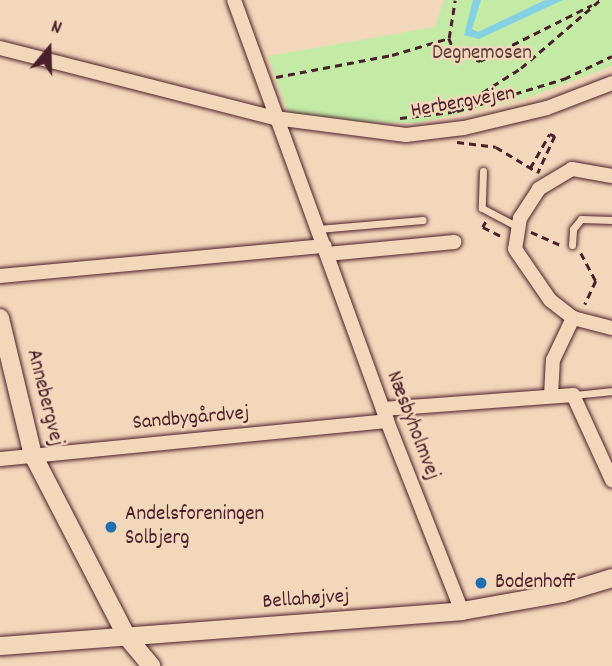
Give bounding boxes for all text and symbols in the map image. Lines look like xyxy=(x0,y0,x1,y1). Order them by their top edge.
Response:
north arrow xyxy=(14,14,84,84)
text: N xyxy=(47,14,65,43)
park label: Degnemosen xyxy=(432,41,532,67)
street label: Herbergvejen xyxy=(409,81,517,125)
street label: Annebergvej xyxy=(20,347,68,449)
street label: Næsbyholmvej xyxy=(380,368,444,484)
street label: Sandbygårdvej xyxy=(132,401,250,437)
place label: Andelsforeningen Solbjerg xyxy=(125,502,264,552)
marker: Andelsforeningen Solbjerg xyxy=(103,519,119,535)
place label: Bodenhoff xyxy=(495,570,576,596)
marker: Bodenhoff xyxy=(473,575,489,591)
street label: Bellahøjvej xyxy=(262,584,350,616)

